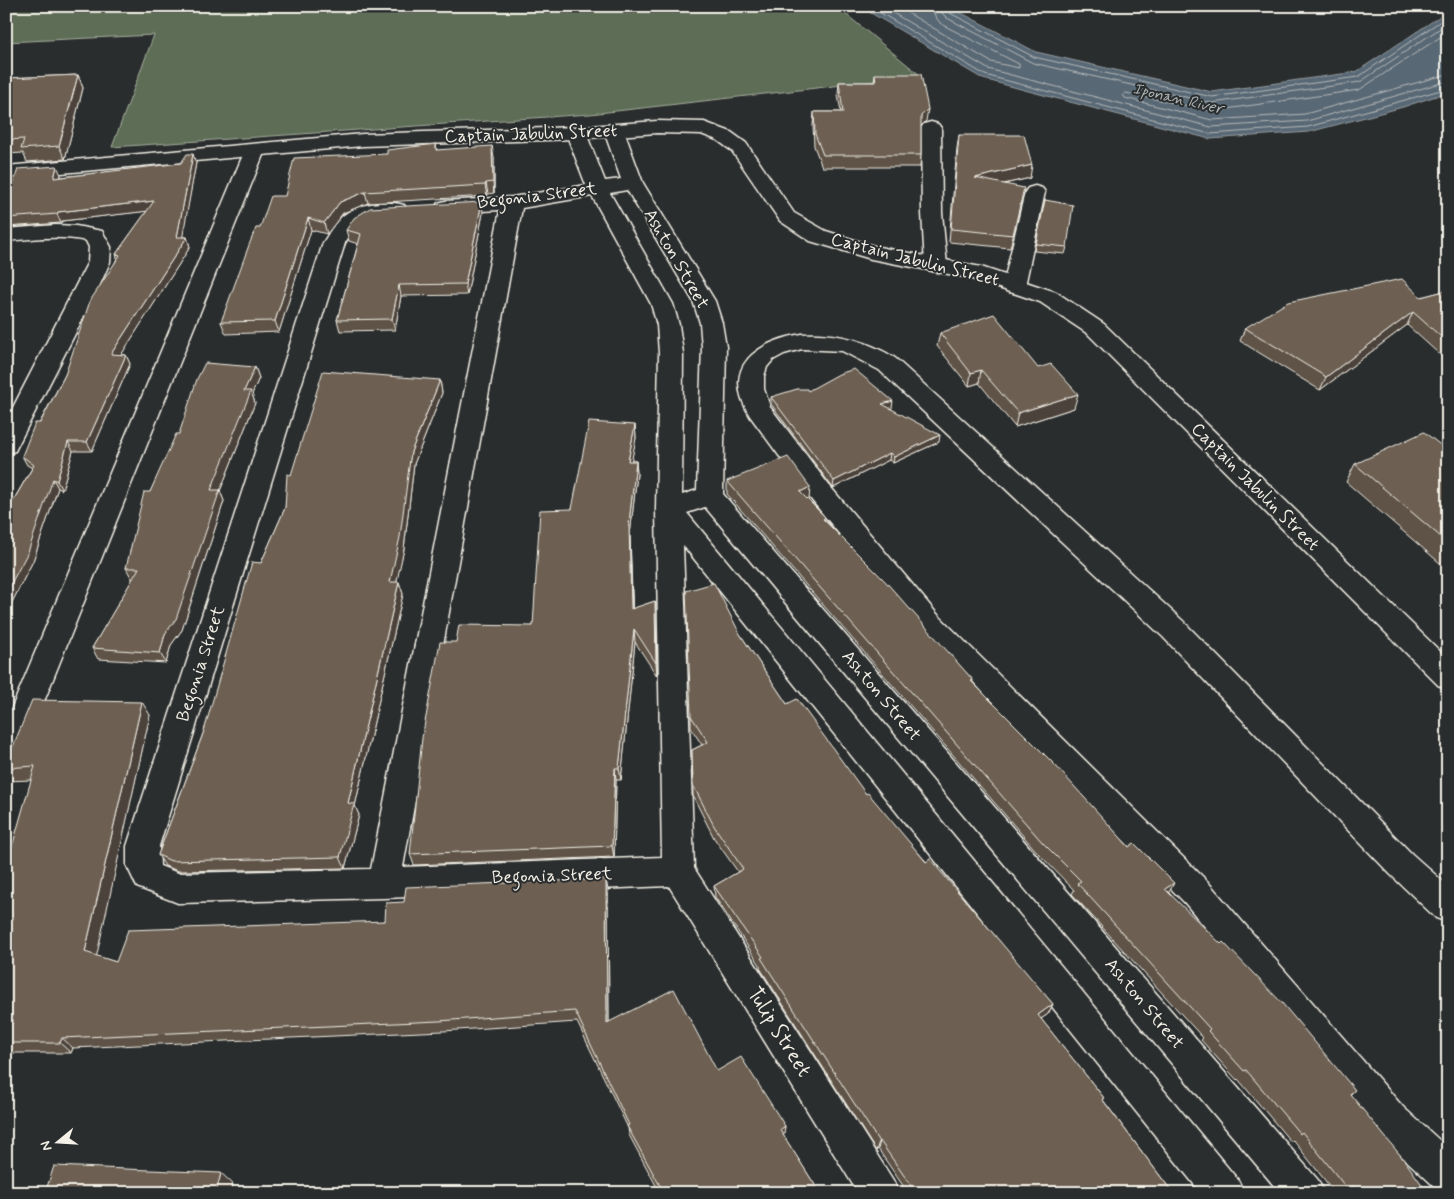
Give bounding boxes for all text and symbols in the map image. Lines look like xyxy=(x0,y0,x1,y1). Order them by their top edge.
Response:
water label: Iponan River xyxy=(1131,78,1228,120)
street label: Captain Jabulin Street xyxy=(444,119,618,149)
street label: Begonia Street xyxy=(476,177,599,217)
street label: Ashton Street xyxy=(638,205,714,313)
street label: Captain Jabulin Street xyxy=(828,227,1002,293)
street label: Captain Jabulin Street xyxy=(1185,417,1325,557)
street label: Begonia Street xyxy=(171,603,233,726)
street label: Ashton Street xyxy=(836,645,926,747)
street label: Begonia Street xyxy=(491,862,613,892)
street label: Ashton Street xyxy=(1099,953,1189,1055)
street label: Tulip Street xyxy=(740,982,818,1083)
north arrow xyxy=(32,1116,82,1166)
text: N xyxy=(37,1138,57,1153)

